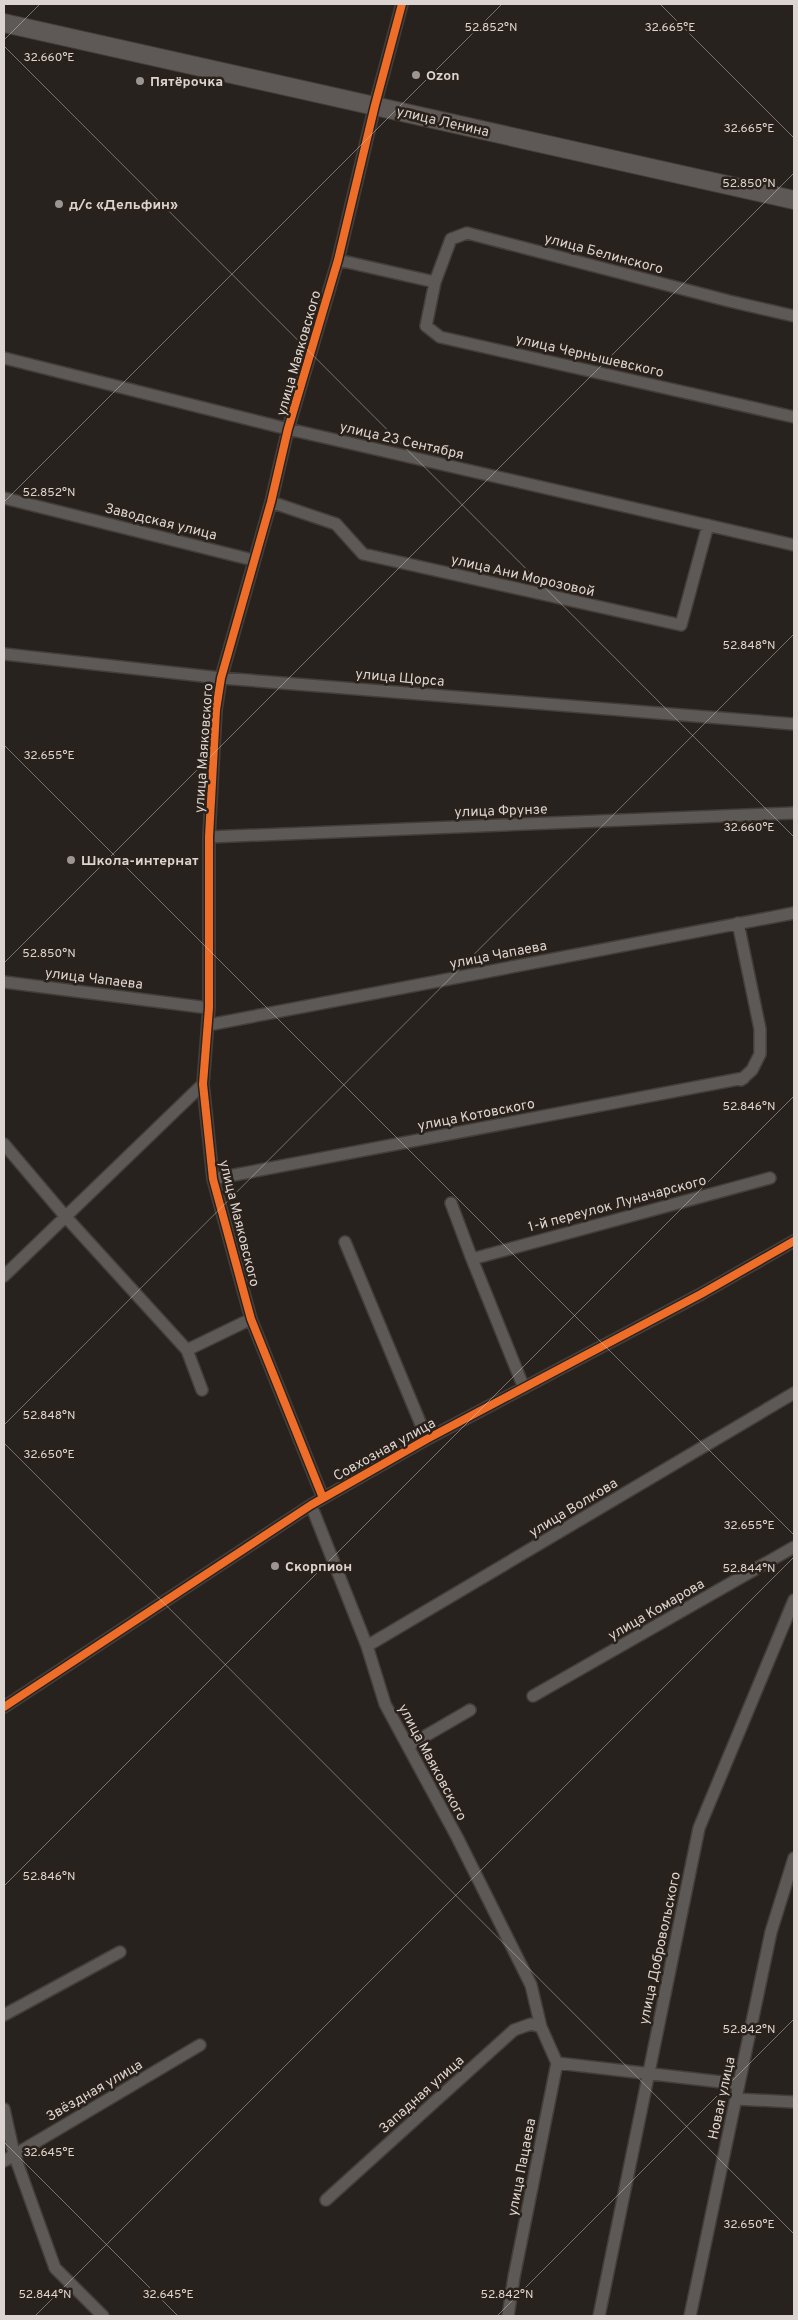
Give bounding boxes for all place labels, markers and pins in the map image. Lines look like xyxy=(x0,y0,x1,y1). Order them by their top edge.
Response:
place label: Ozon xyxy=(426,68,459,85)
marker: Ozon xyxy=(410,69,422,81)
place label: Пятёрочка xyxy=(150,74,223,91)
marker: Пятёрочка xyxy=(134,75,146,87)
place label: д/с «Дельфин» xyxy=(69,197,178,214)
marker: д/с «Дельфин» xyxy=(53,198,65,210)
place label: Школа-интернат xyxy=(81,853,199,870)
marker: Школа-интернат xyxy=(65,854,77,866)
place label: Скорпион xyxy=(285,1559,352,1576)
marker: Скорпион xyxy=(269,1560,281,1572)

